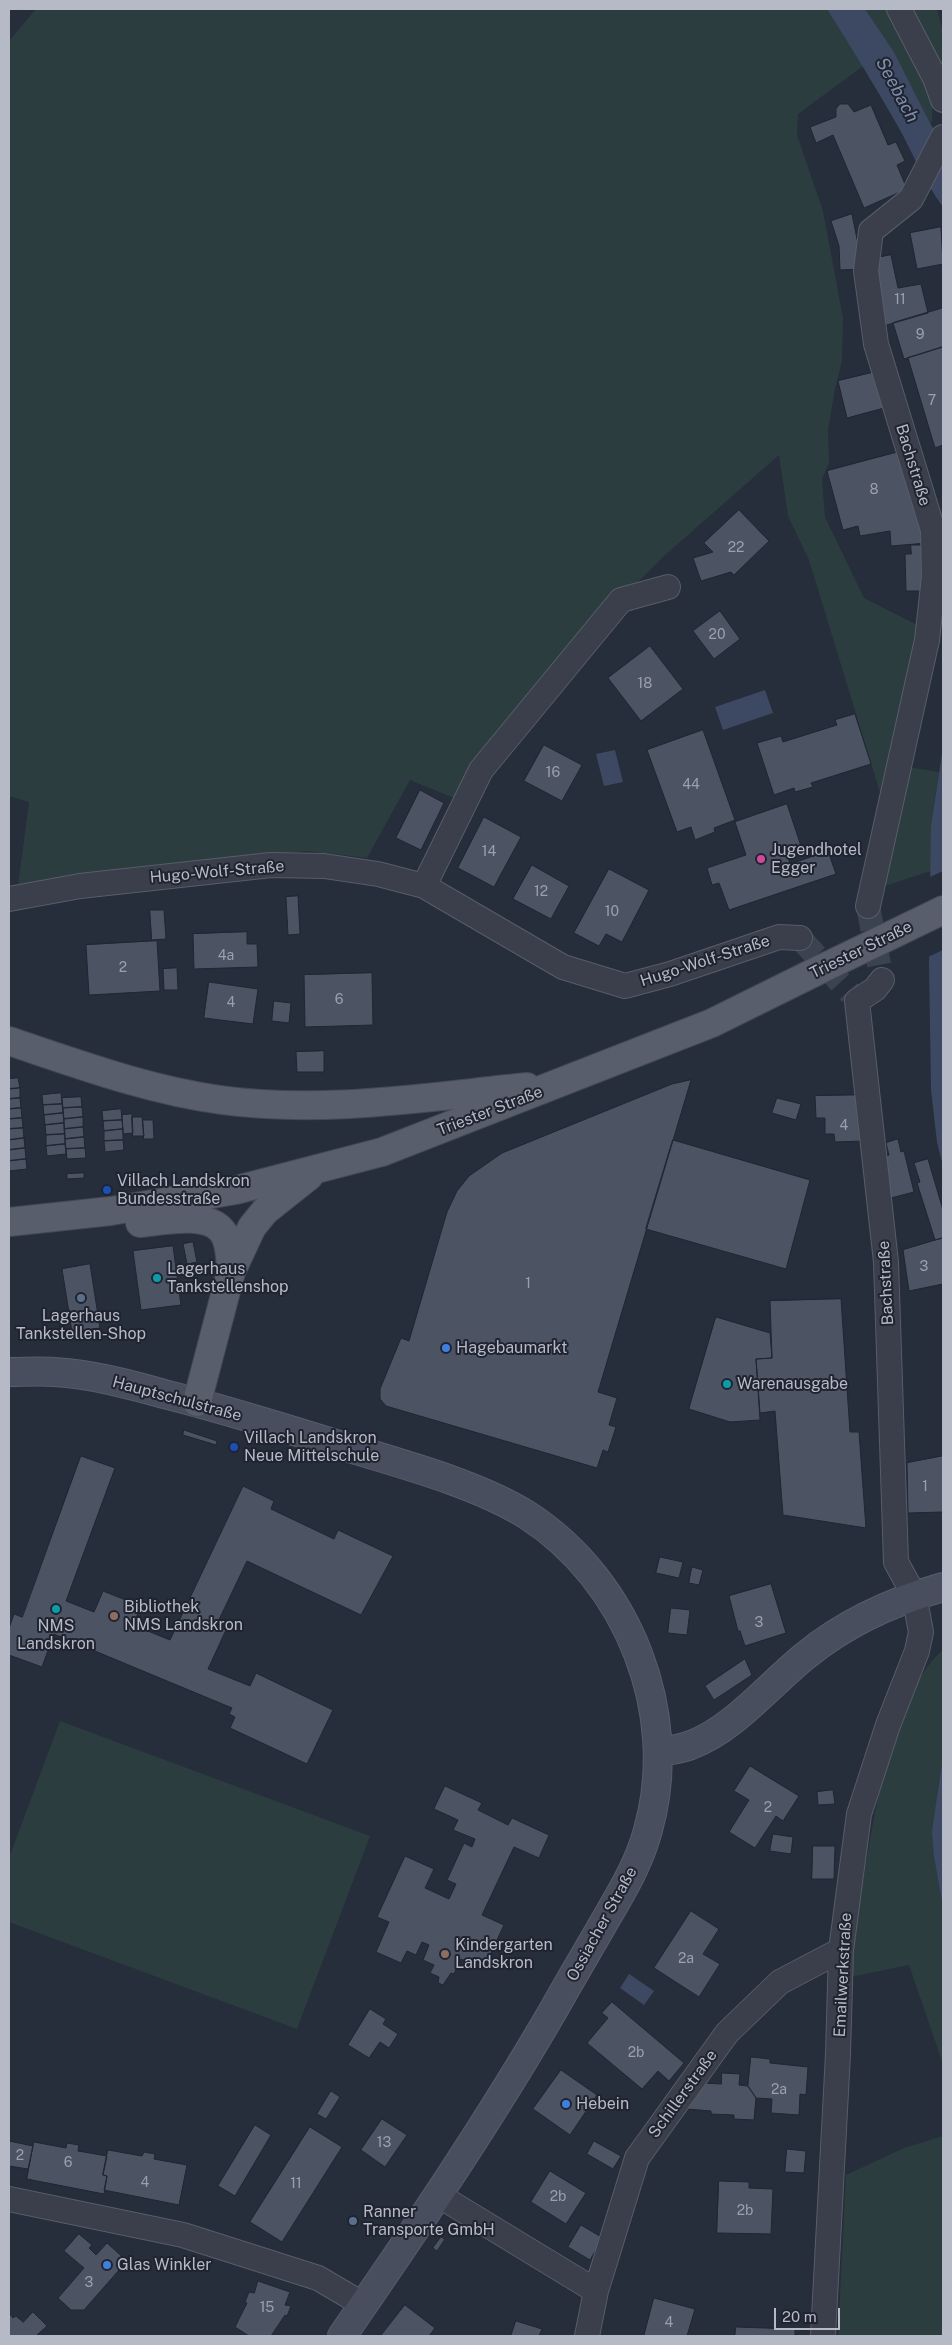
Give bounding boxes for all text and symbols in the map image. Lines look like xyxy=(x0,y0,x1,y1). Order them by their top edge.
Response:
water label: Seebach xyxy=(871,54,923,126)
house number: 11 xyxy=(894,292,906,308)
house number: 9 xyxy=(916,327,924,343)
house number: 7 xyxy=(928,393,936,409)
street label: Bachstraße xyxy=(891,422,935,508)
house number: 8 xyxy=(869,482,879,498)
house number: 22 xyxy=(728,540,744,556)
house number: 20 xyxy=(709,627,725,643)
house number: 18 xyxy=(638,676,652,692)
house number: 16 xyxy=(546,765,560,781)
house number: 44 xyxy=(682,777,700,793)
place label: Jugendhotel Egger xyxy=(771,840,862,878)
house number: 14 xyxy=(482,844,496,860)
marker: Jugendhotel Egger xyxy=(755,853,767,865)
street label: Hugo-Wolf-Straße xyxy=(149,857,285,887)
house number: 12 xyxy=(534,884,548,900)
house number: 10 xyxy=(605,904,619,920)
street label: Triester Straße xyxy=(807,917,915,983)
street label: Hugo-Wolf-Straße xyxy=(638,931,772,991)
house number: 4a xyxy=(218,948,234,964)
house number: 2 xyxy=(119,960,127,976)
house number: 6 xyxy=(335,992,343,1008)
house number: 4 xyxy=(227,995,235,1011)
street label: Triester Straße xyxy=(435,1082,545,1140)
house number: 4 xyxy=(840,1118,848,1134)
place label: Villach Landskron Bundesstraße xyxy=(117,1171,250,1209)
marker: Villach Landskron Bundesstraße xyxy=(101,1184,113,1196)
street label: Bachstraße xyxy=(874,1240,898,1326)
place label: Lagerhaus Tankstellenshop xyxy=(167,1259,289,1297)
house number: 3 xyxy=(920,1259,928,1275)
marker: Lagerhaus Tankstellenshop xyxy=(151,1272,163,1284)
house number: 1 xyxy=(525,1276,531,1292)
marker: Lagerhaus Tankstellen-Shop xyxy=(75,1292,87,1304)
place label: Lagerhaus Tankstellen-Shop xyxy=(16,1306,146,1344)
place label: Hagebaumarkt xyxy=(456,1338,567,1358)
marker: Hagebaumarkt xyxy=(440,1342,452,1354)
street label: Hauptschulstraße xyxy=(110,1372,244,1426)
place label: Warenausgabe xyxy=(737,1374,848,1394)
marker: Warenausgabe xyxy=(721,1378,733,1390)
place label: Villach Landskron Neue Mittelschule xyxy=(244,1428,379,1466)
marker: Villach Landskron Neue Mittelschule xyxy=(228,1441,240,1453)
house number: 1 xyxy=(922,1479,928,1495)
place label: Bibliothek NMS Landskron xyxy=(124,1597,243,1635)
marker: NMS Landskron xyxy=(50,1603,62,1615)
marker: Bibliothek NMS Landskron xyxy=(108,1610,120,1622)
house number: 3 xyxy=(755,1615,763,1631)
place label: NMS Landskron xyxy=(17,1616,95,1654)
house number: 2 xyxy=(764,1800,772,1816)
street label: Ossiacher Straße xyxy=(563,1864,641,1984)
street label: Emailwerkstraße xyxy=(830,1912,856,2038)
place label: Kindergarten Landskron xyxy=(455,1935,553,1973)
marker: Kindergarten Landskron xyxy=(439,1948,451,1960)
house number: 2a xyxy=(678,1951,694,1967)
house number: 2b xyxy=(628,2045,644,2061)
street label: Schillerstraße xyxy=(645,2046,721,2142)
house number: 2a xyxy=(771,2082,787,2098)
place label: Hebein xyxy=(576,2094,629,2114)
marker: Hebein xyxy=(560,2098,572,2110)
house number: 13 xyxy=(377,2135,391,2151)
house number: 2 xyxy=(16,2148,24,2164)
house number: 6 xyxy=(64,2155,72,2171)
house number: 4 xyxy=(141,2175,149,2191)
house number: 11 xyxy=(290,2176,302,2192)
house number: 2b xyxy=(550,2189,566,2205)
place label: Ranner Transporte GmbH xyxy=(363,2202,495,2240)
house number: 2b xyxy=(737,2203,753,2219)
marker: Ranner Transporte GmbH xyxy=(347,2215,359,2227)
place label: Glas Winkler xyxy=(117,2255,212,2275)
marker: Glas Winkler xyxy=(101,2259,113,2271)
house number: 3 xyxy=(85,2275,93,2291)
scale bar xyxy=(777,2298,843,2330)
house number: 15 xyxy=(260,2300,274,2316)
text: 20 m xyxy=(782,2308,817,2325)
house number: 4 xyxy=(665,2315,673,2331)

